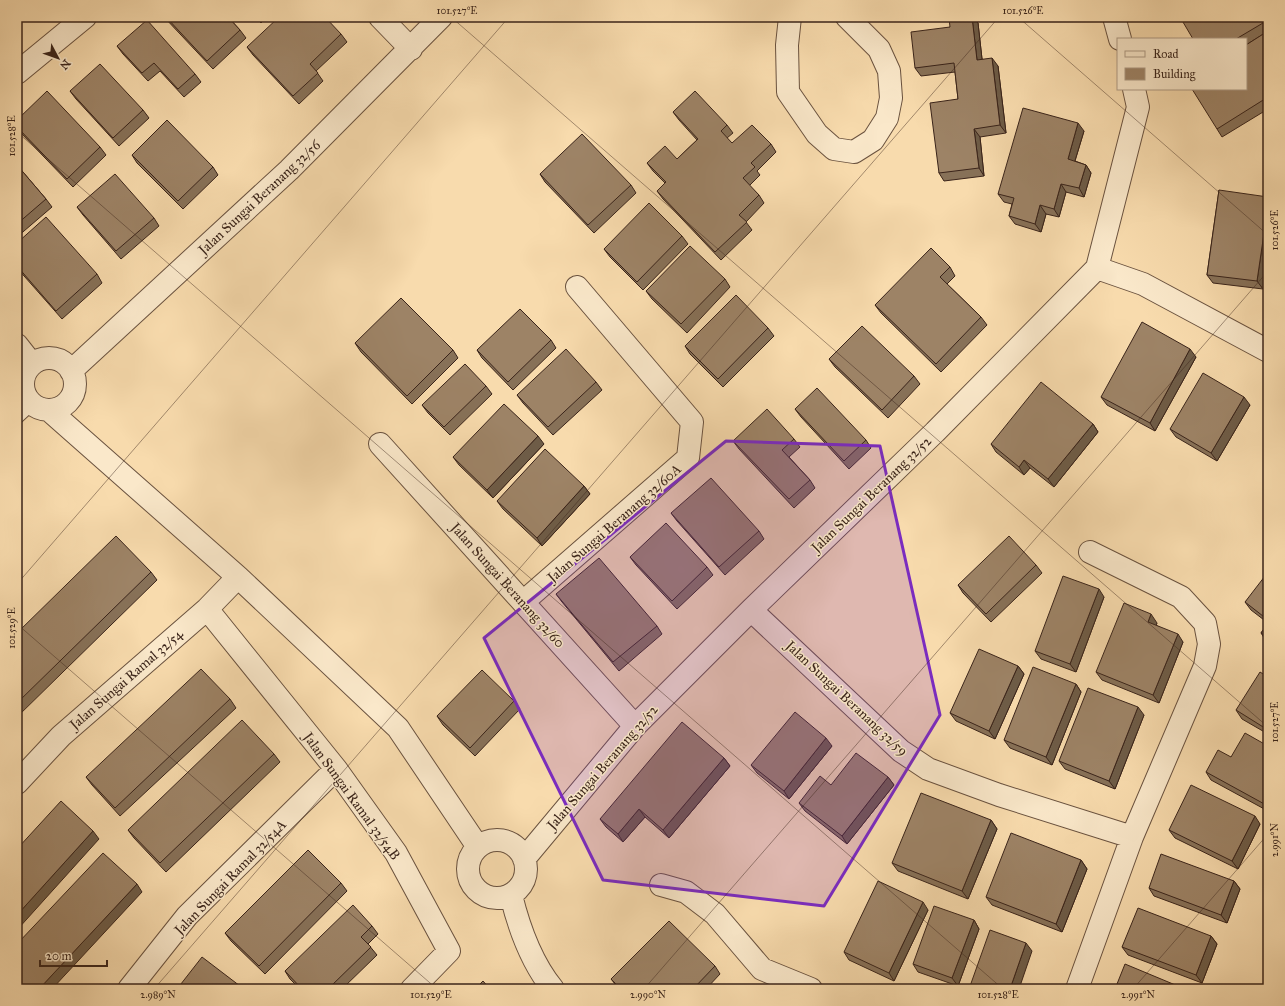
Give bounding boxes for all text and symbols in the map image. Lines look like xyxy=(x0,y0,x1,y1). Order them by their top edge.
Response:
text: 101.527°E xyxy=(437,5,477,17)
text: 101.526°E xyxy=(1002,5,1044,17)
north arrow xyxy=(38,38,78,78)
legend xyxy=(1117,38,1247,90)
text: Road xyxy=(1153,47,1179,61)
text: N xyxy=(57,56,73,73)
text: Building xyxy=(1153,67,1196,82)
text: 101.528°E xyxy=(6,115,18,157)
street label: Jalan Sungai Beranang 32/56 xyxy=(193,136,325,260)
text: 101.526°E xyxy=(1269,209,1281,251)
street label: Jalan Sungai Beranang 32/52 xyxy=(806,432,936,558)
street label: Jalan Sungai Beranang 32/60A xyxy=(542,460,686,588)
street label: Jalan Sungai Beranang 32/60 xyxy=(445,518,568,652)
text: 101.529°E xyxy=(6,607,18,649)
street label: Jalan Sungai Ramal 32/54 xyxy=(65,625,188,735)
street label: Jalan Sungai Beranang 32/59 xyxy=(780,636,911,760)
street label: Jalan Sungai Beranang 32/52 xyxy=(542,701,662,836)
text: 101.527°E xyxy=(1269,702,1281,742)
street label: Jalan Sungai Ramal 32/54B xyxy=(298,728,404,864)
street label: Jalan Sungai Ramal 32/54A xyxy=(169,816,291,941)
text: 2.991°N xyxy=(1269,823,1281,857)
scale bar xyxy=(40,942,107,968)
text: 20 m xyxy=(46,949,72,963)
text: 2.989°N xyxy=(140,989,176,1001)
text: 101.529°E xyxy=(410,989,452,1001)
text: 2.990°N xyxy=(630,989,666,1001)
text: 101.528°E xyxy=(977,989,1019,1001)
text: 2.991°N xyxy=(1121,989,1155,1001)

